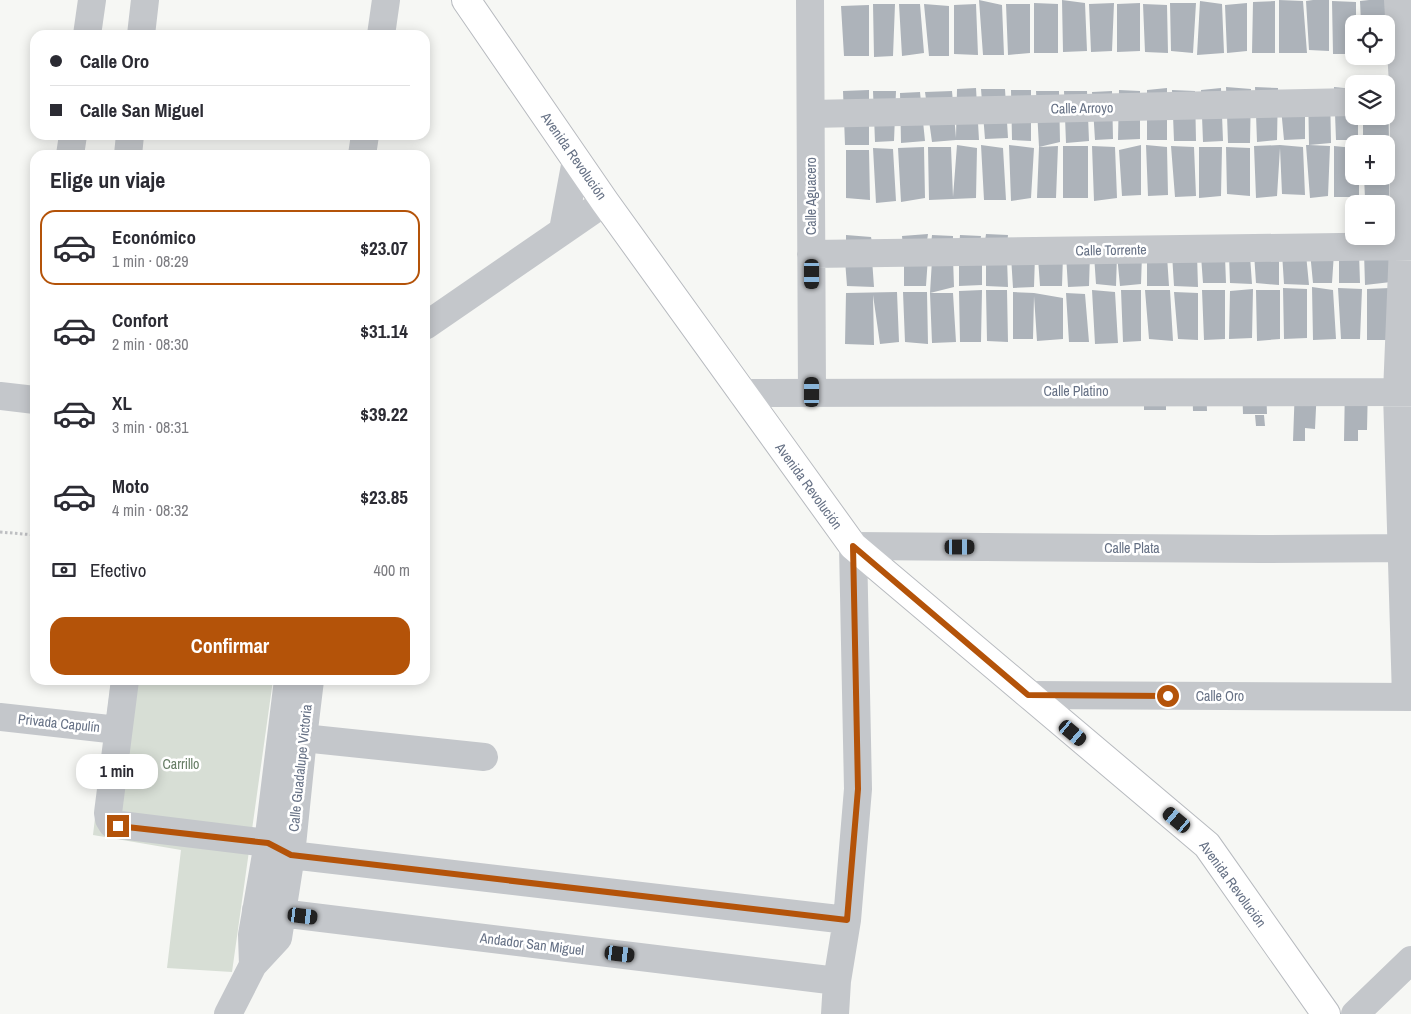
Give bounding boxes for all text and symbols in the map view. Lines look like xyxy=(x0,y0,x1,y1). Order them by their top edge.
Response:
map controls xyxy=(1345,15,1395,245)
button: locate xyxy=(1345,15,1395,65)
text: Calle Oro xyxy=(80,48,149,74)
button: layers xyxy=(1345,75,1395,125)
text: Calle San Miguel xyxy=(80,97,204,123)
street label: Calle Arroyo xyxy=(1051,98,1113,118)
street label: Avenida Revolución xyxy=(537,108,611,203)
button: + xyxy=(1345,135,1395,185)
street label: Calle Aguacero xyxy=(802,157,820,235)
text: Elige un viaje xyxy=(50,165,165,195)
button: − xyxy=(1345,195,1395,245)
text: Económico xyxy=(112,224,196,250)
icon: car xyxy=(52,225,97,270)
text: $23.07 xyxy=(360,235,408,261)
street label: Calle Torrente xyxy=(1075,240,1147,260)
text: 1 min · 08:29 xyxy=(112,250,189,272)
car xyxy=(804,259,819,289)
text: Confort xyxy=(112,307,168,333)
icon: car xyxy=(52,308,97,353)
text: $31.14 xyxy=(360,318,408,344)
text: 2 min · 08:30 xyxy=(112,333,189,355)
car xyxy=(804,377,819,407)
street label: Calle Platino xyxy=(1043,382,1109,400)
text: XL xyxy=(112,390,132,416)
icon: car xyxy=(52,391,97,436)
text: $39.22 xyxy=(360,401,408,427)
text: 3 min · 08:31 xyxy=(112,416,189,438)
street label: Avenida Revolución xyxy=(771,438,846,533)
text: Moto xyxy=(112,473,149,499)
icon: car xyxy=(52,474,97,519)
text: $23.85 xyxy=(360,484,408,510)
text: 4 min · 08:32 xyxy=(112,499,189,521)
street label: Calle Plata xyxy=(1104,539,1160,557)
car xyxy=(945,540,975,555)
icon: cash xyxy=(50,556,78,584)
text: Efectivo xyxy=(90,557,146,583)
text: 400 m xyxy=(374,559,410,581)
button: Confirmar xyxy=(50,617,410,675)
route start xyxy=(1157,685,1179,707)
street label: Calle Oro xyxy=(1196,687,1244,705)
street label: Calle Guadalupe Victoria xyxy=(284,703,316,833)
street label: Privada Capulín xyxy=(17,710,101,736)
car xyxy=(1056,718,1089,748)
callout: 1 min xyxy=(77,754,159,788)
park label: Carrillo xyxy=(163,755,200,773)
text: 1 min xyxy=(100,760,134,782)
car xyxy=(1160,805,1193,835)
route end xyxy=(107,815,129,837)
street label: Avenida Revolución xyxy=(1195,836,1270,931)
car xyxy=(287,907,318,925)
street label: Andador San Miguel xyxy=(478,929,585,959)
car xyxy=(604,945,635,963)

